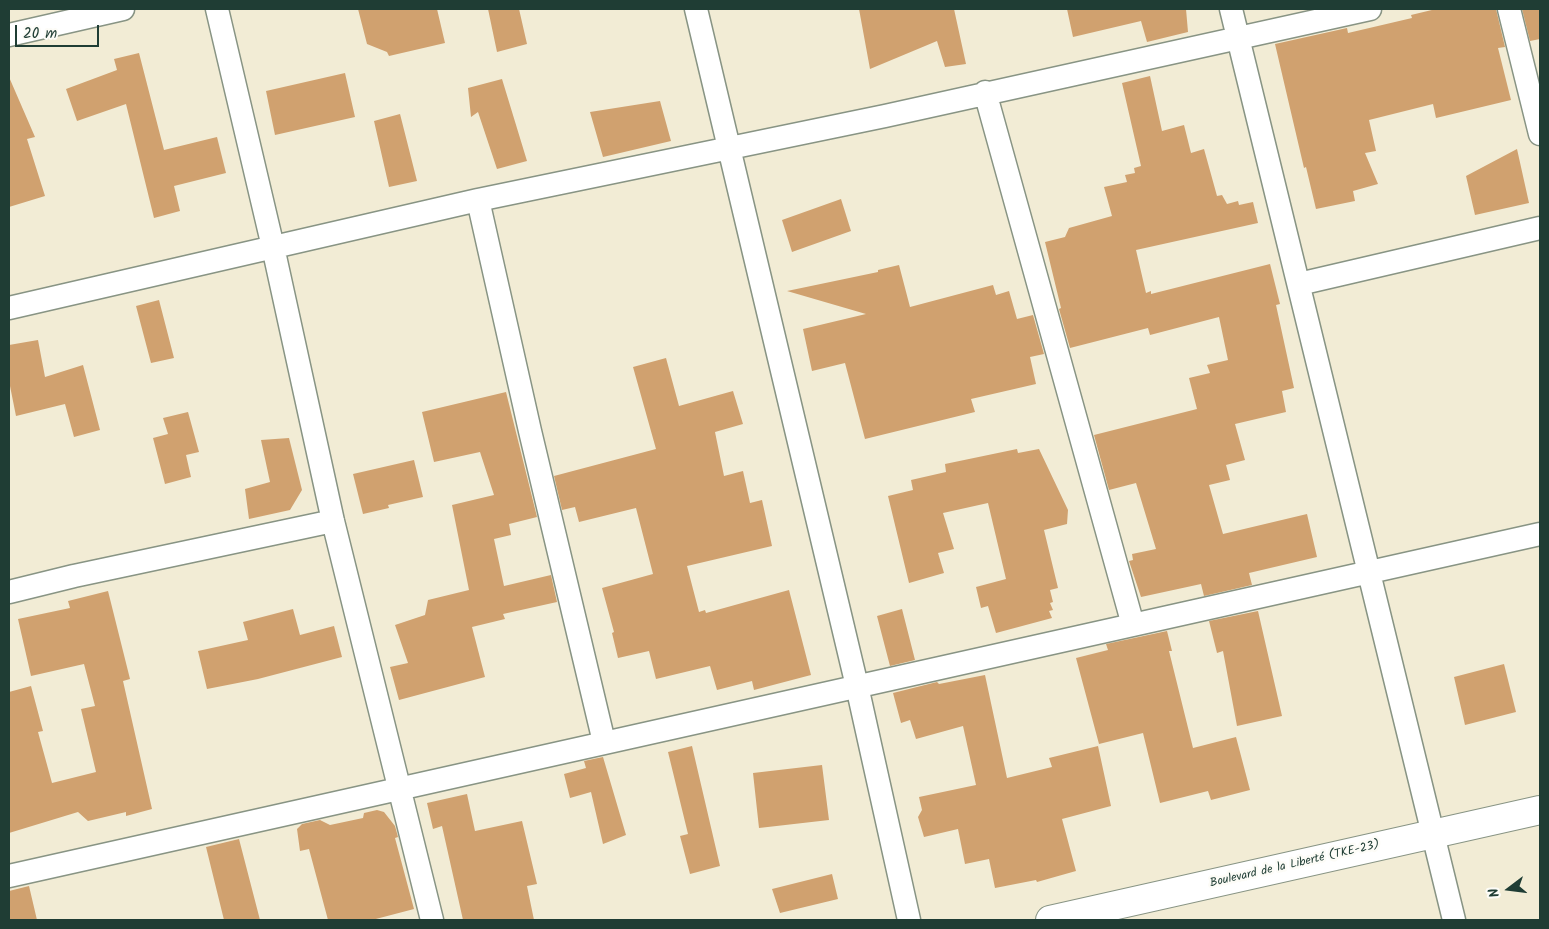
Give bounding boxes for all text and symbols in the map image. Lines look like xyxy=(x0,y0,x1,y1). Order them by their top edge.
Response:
scale bar xyxy=(18,15,101,47)
text: 20 m xyxy=(23,22,57,46)
street label: Boulevard de la Liberté (TKE-23) xyxy=(1209,838,1381,892)
north arrow xyxy=(1484,864,1534,914)
text: N xyxy=(1483,886,1506,900)

